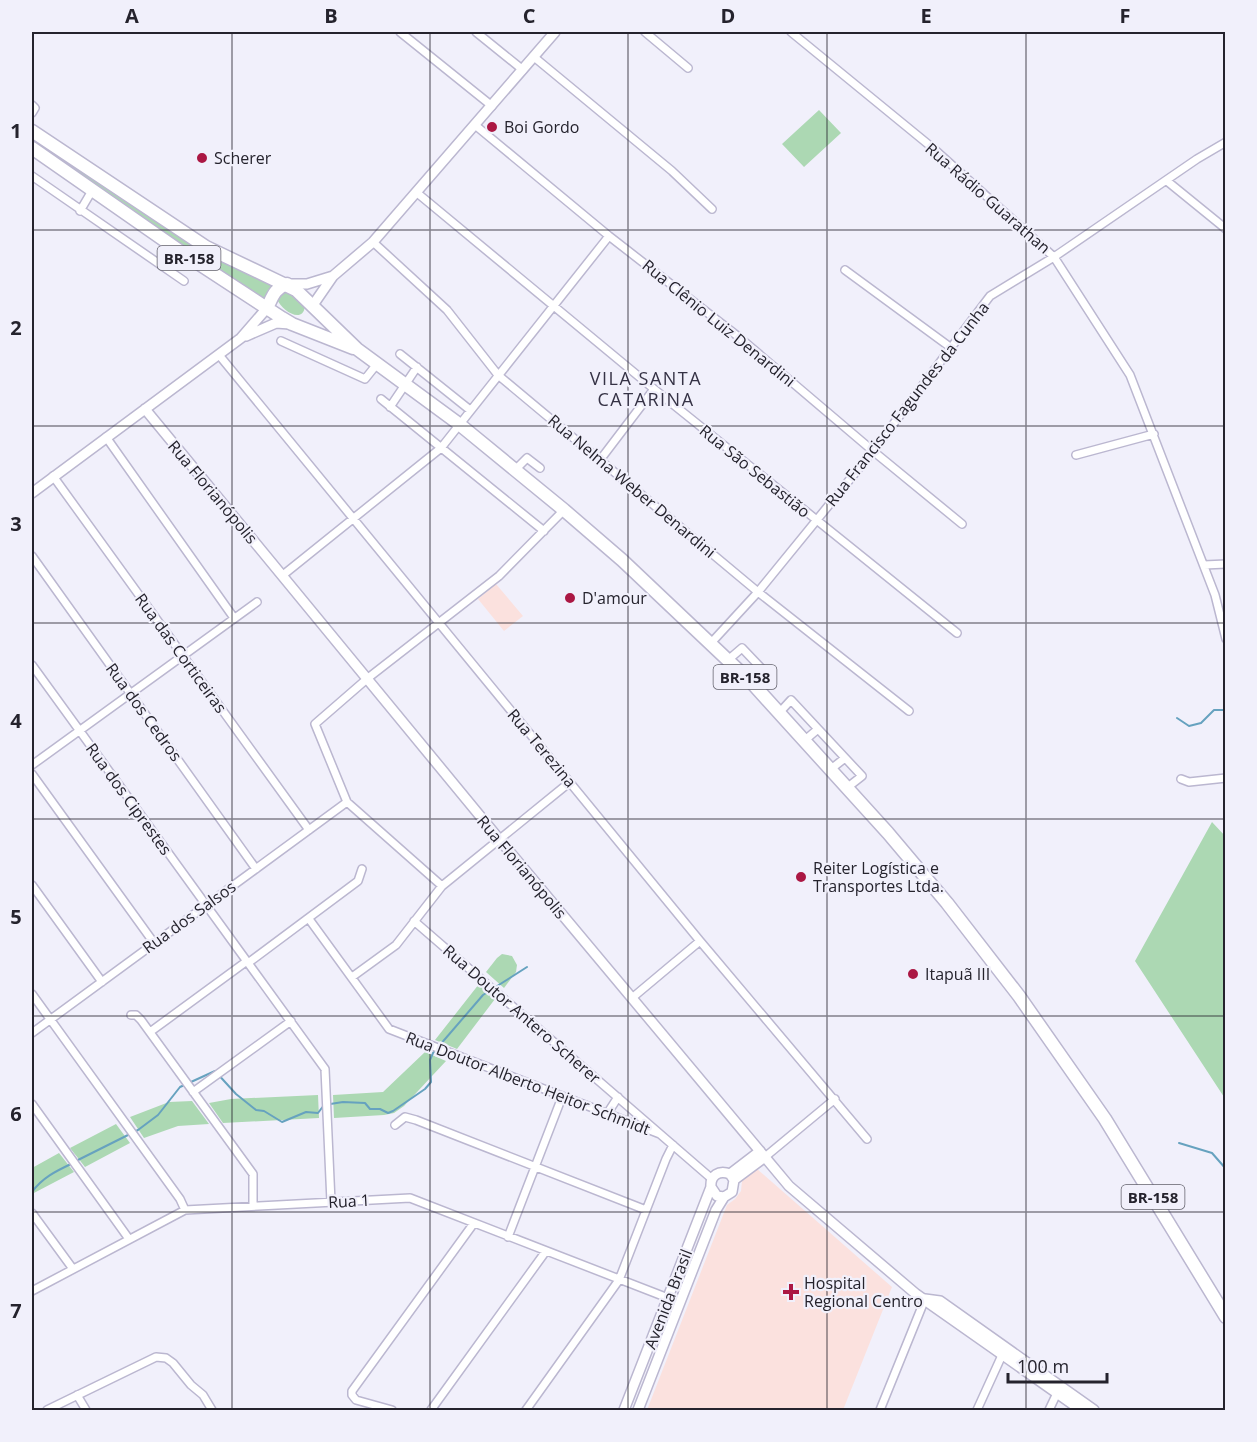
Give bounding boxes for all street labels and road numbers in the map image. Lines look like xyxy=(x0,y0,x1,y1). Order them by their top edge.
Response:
street label: Rua Rádio Guarathan xyxy=(921,138,1055,258)
road number: BR-158 xyxy=(158,246,220,270)
street label: Rua Clênio Luiz Denardini xyxy=(638,254,800,392)
street label: Rua Francisco Fagundes da Cunha xyxy=(820,297,994,511)
street label: Rua Nelma Weber Denardini xyxy=(544,409,720,563)
street label: Rua São Sebastião xyxy=(695,420,815,522)
street label: Rua Florianópolis xyxy=(163,436,263,548)
street label: Rua das Corticeiras xyxy=(130,589,232,717)
street label: Rua dos Cedros xyxy=(101,658,187,766)
road number: BR-158 xyxy=(714,665,777,689)
street label: Rua Terezina xyxy=(503,704,581,792)
street label: Rua dos Ciprestes xyxy=(81,739,177,859)
street label: Rua Florianópolis xyxy=(472,811,572,923)
street label: Rua dos Salsos xyxy=(138,876,240,958)
street label: Rua Doutor Antero Scherer xyxy=(439,939,606,1089)
street label: Rua Doutor Alberto Heitor Schmidt xyxy=(403,1026,654,1140)
road number: BR-158 xyxy=(1122,1185,1184,1209)
street label: Rua 1 xyxy=(328,1189,370,1213)
street label: Avenida Brasil xyxy=(639,1246,697,1352)

